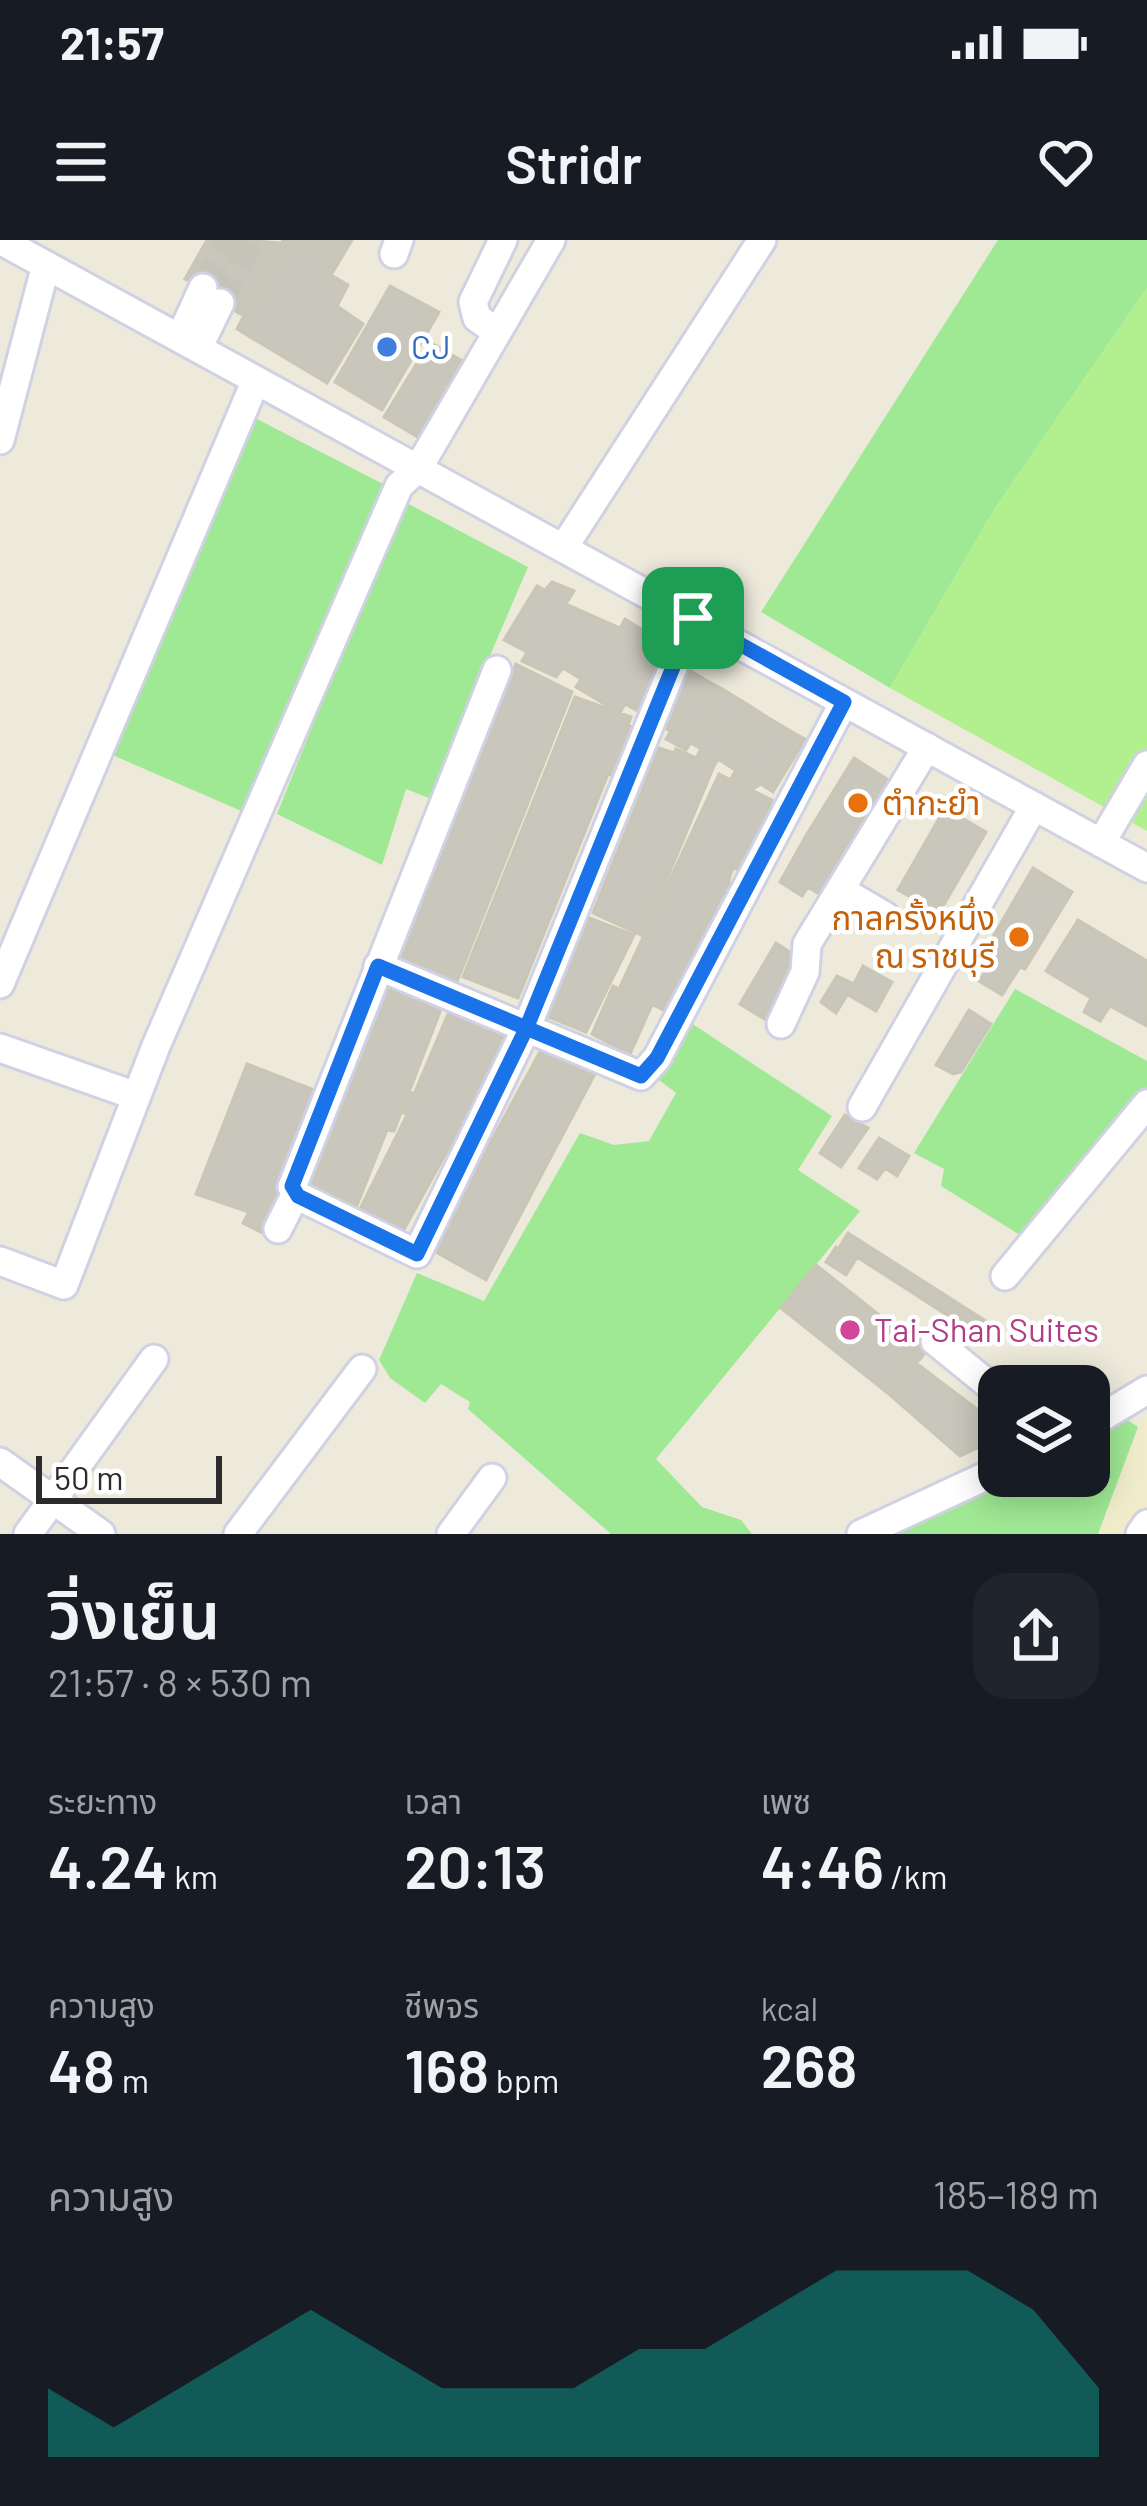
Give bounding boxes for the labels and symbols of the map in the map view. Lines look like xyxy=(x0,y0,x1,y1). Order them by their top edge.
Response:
place label: CJ xyxy=(411,326,451,366)
marker: CJ xyxy=(374,334,400,360)
pin xyxy=(642,567,744,669)
place label: ตำกะยำ xyxy=(882,782,980,822)
marker: ตำกะยำ xyxy=(845,790,871,816)
place label: กาลครั้งหนึ่ง ณ ราชบุรี xyxy=(832,896,995,977)
marker: กาลครั้งหนึ่ง ณ ราชบุรี xyxy=(1006,924,1032,950)
place label: Tai-Shan Suites xyxy=(874,1309,1099,1349)
marker: Tai-Shan Suites xyxy=(837,1317,863,1343)
scale bar xyxy=(36,1450,222,1503)

